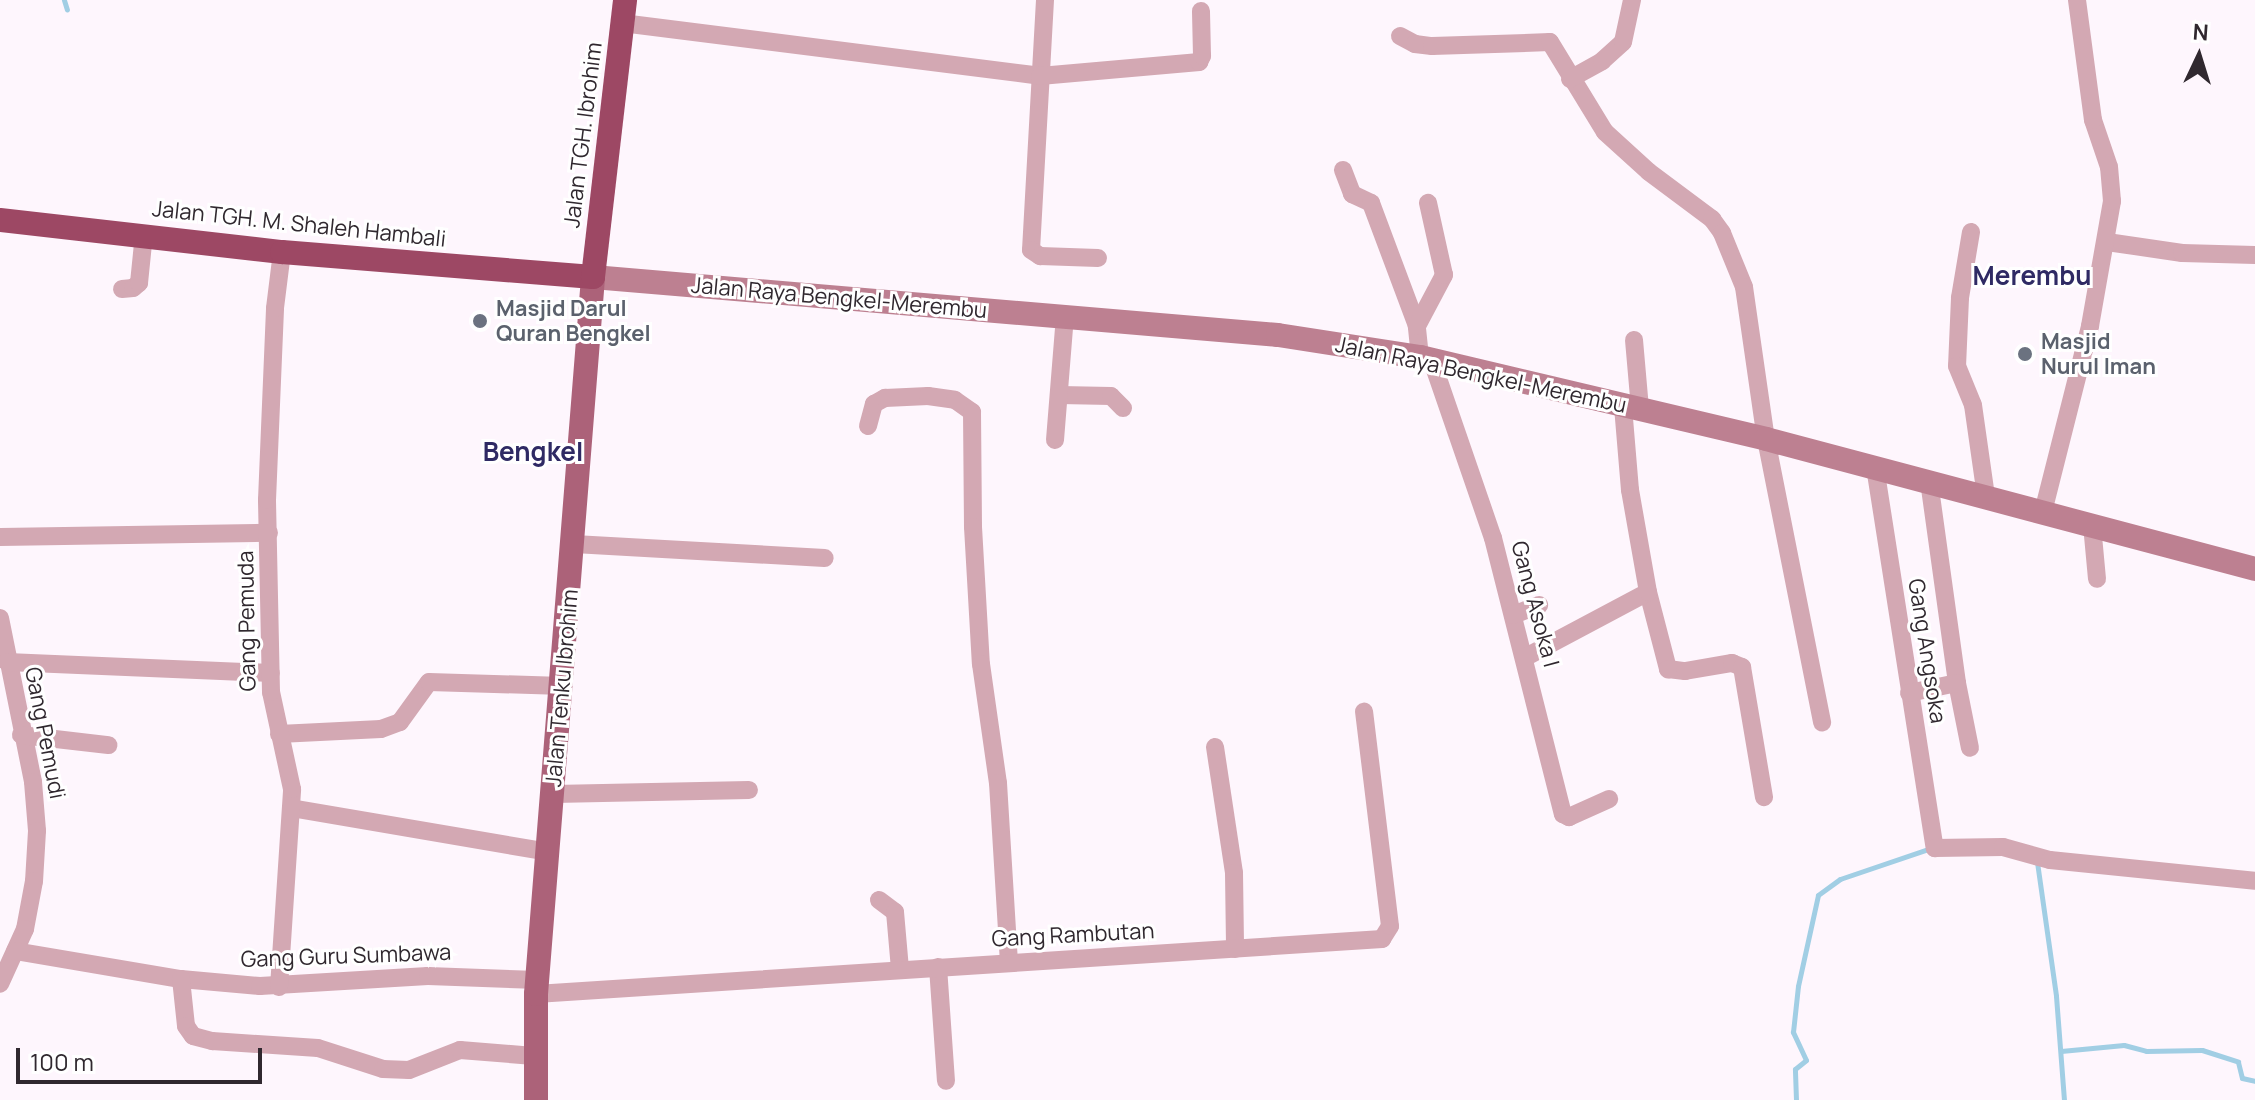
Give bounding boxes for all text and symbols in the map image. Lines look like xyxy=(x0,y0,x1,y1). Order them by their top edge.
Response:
north arrow xyxy=(2159,16,2239,96)
text: N xyxy=(2192,17,2210,48)
street label: Jalan TGH. Ibrohim xyxy=(559,41,607,229)
street label: Jalan TGH. M. Shaleh Hambali xyxy=(151,195,447,253)
district label: Merembu xyxy=(1973,260,2091,292)
street label: Jalan Raya Bengkel-Merembu xyxy=(690,272,988,324)
place label: Masjid Darul Quran Bengkel xyxy=(496,295,651,346)
marker: Masjid Darul Quran Bengkel xyxy=(471,312,489,330)
place label: Masjid Nurul Iman xyxy=(2041,328,2156,380)
street label: Jalan Raya Bengkel-Merembu xyxy=(1333,331,1629,419)
marker: Masjid Nurul Iman xyxy=(2016,345,2034,363)
district label: Bengkel xyxy=(483,436,583,468)
street label: Gang Asoka I xyxy=(1506,538,1564,670)
street label: Gang Pemuda xyxy=(233,550,261,692)
street label: Gang Angsoka xyxy=(1903,577,1951,725)
street label: Jalan Tenku Ibrohim xyxy=(540,588,584,788)
street label: Gang Pemudi xyxy=(19,665,71,801)
street label: Gang Rambutan xyxy=(991,918,1155,952)
street label: Gang Guru Sumbawa xyxy=(240,939,452,973)
scale bar xyxy=(20,1032,266,1082)
text: 100 m xyxy=(30,1045,94,1078)

